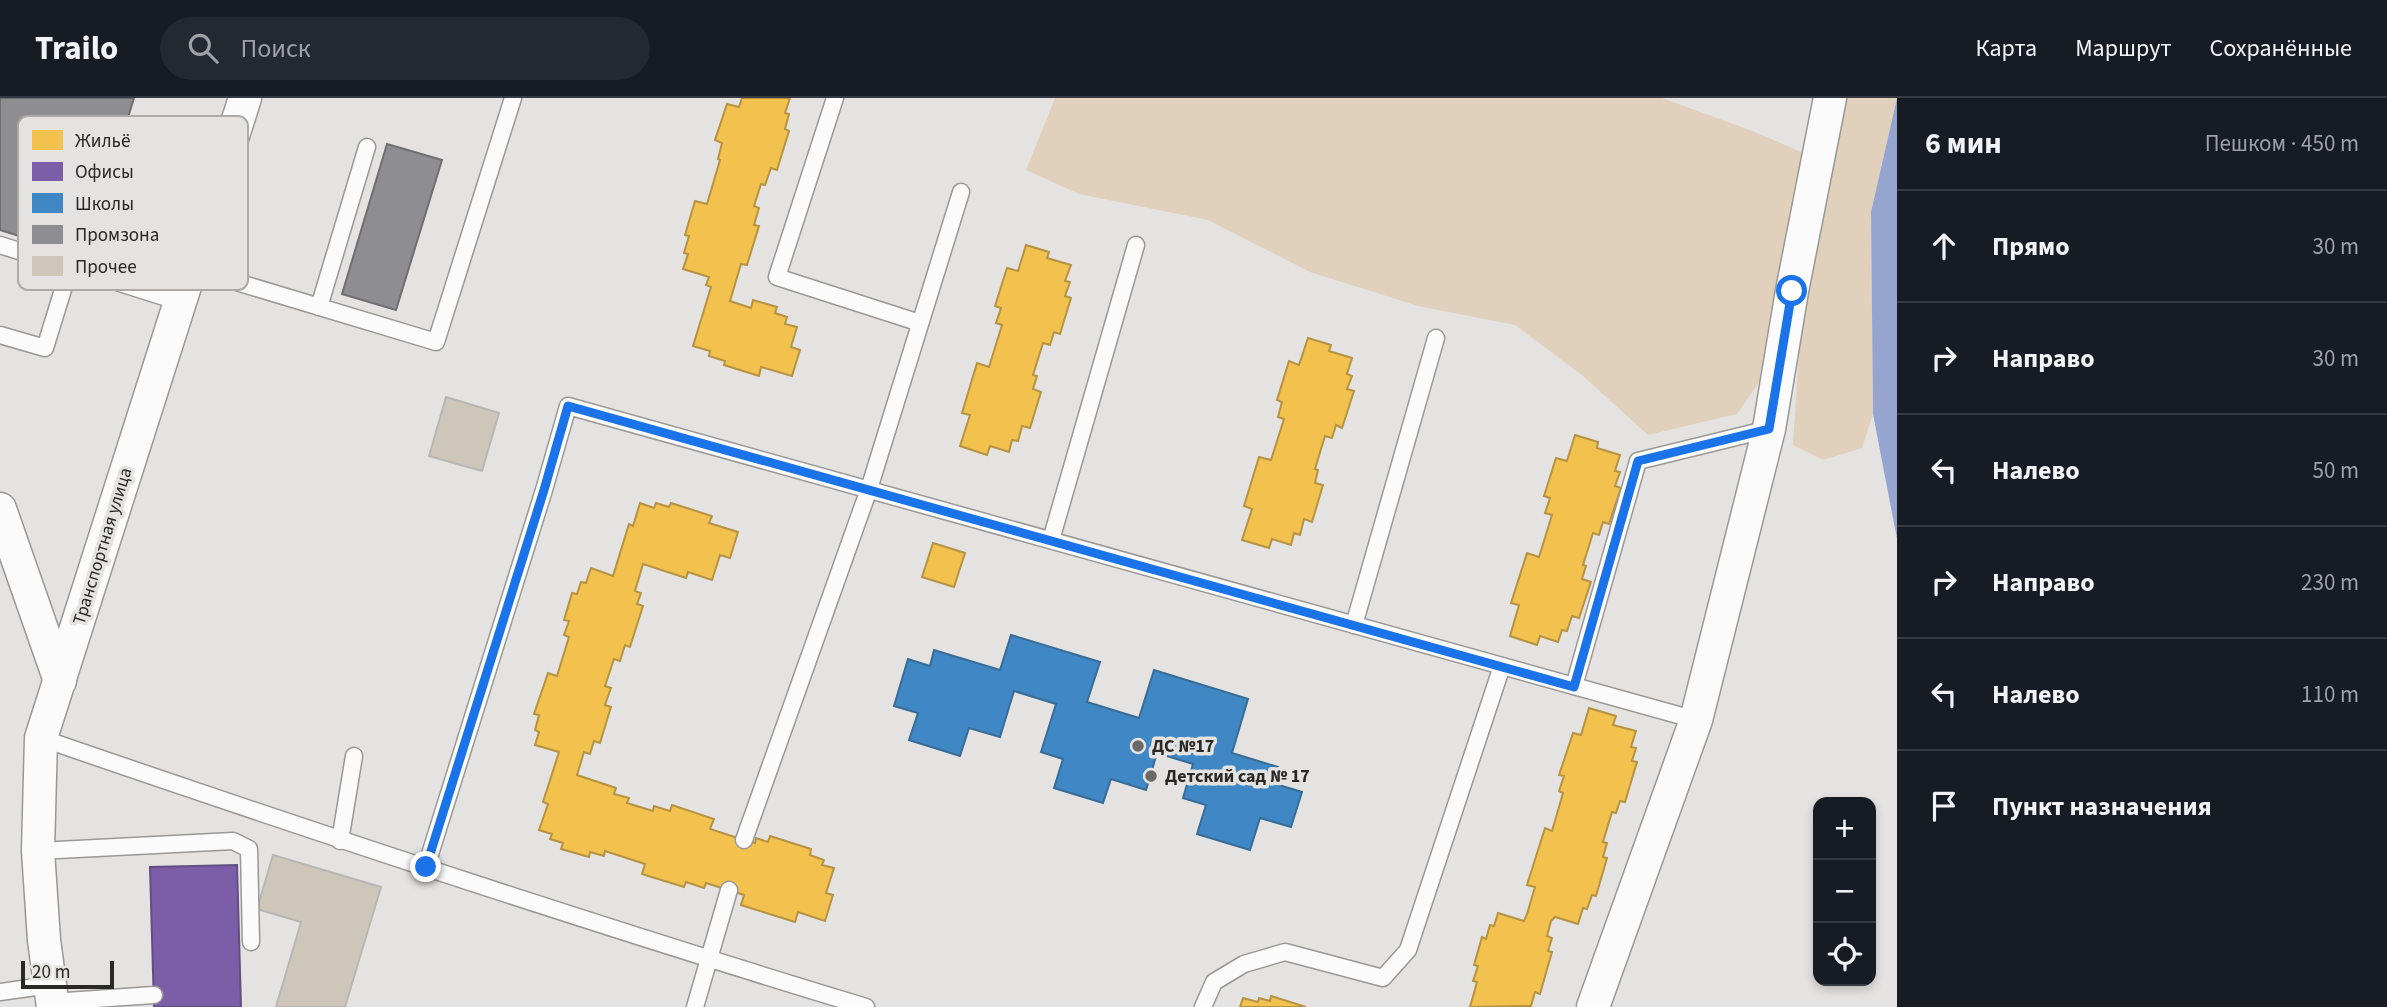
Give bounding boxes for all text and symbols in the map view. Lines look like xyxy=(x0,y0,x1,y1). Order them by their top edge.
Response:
search box xyxy=(160,17,650,80)
text: Trailo xyxy=(35,25,118,72)
icon: search xyxy=(184,29,222,67)
text: Поиск xyxy=(240,30,311,67)
text: Карта xyxy=(1976,31,2037,66)
text: Маршрут xyxy=(2075,31,2171,66)
text: Сохранённые xyxy=(2209,31,2352,66)
legend xyxy=(18,116,248,290)
text: 6 мин xyxy=(1925,122,2002,165)
text: Пешком · 450 m xyxy=(2205,127,2359,160)
text: Жильё xyxy=(75,128,130,155)
text: Офисы xyxy=(75,159,134,186)
text: Школы xyxy=(75,191,134,218)
text: Промзона xyxy=(75,222,159,249)
icon: ahead xyxy=(1925,227,1963,265)
text: Прямо xyxy=(1992,228,2070,265)
text: 30 m xyxy=(2312,230,2359,263)
text: Прочее xyxy=(75,254,137,281)
route start xyxy=(1776,275,1807,306)
icon: right xyxy=(1925,339,1963,377)
text: Направо xyxy=(1992,340,2095,377)
text: 30 m xyxy=(2312,342,2359,375)
icon: left xyxy=(1925,451,1963,489)
text: Налево xyxy=(1992,452,2080,489)
text: 50 m xyxy=(2312,454,2359,487)
street label: Транспортная улица xyxy=(67,465,138,628)
icon: right xyxy=(1925,563,1963,601)
text: Направо xyxy=(1992,564,2095,601)
text: 230 m xyxy=(2301,566,2359,599)
icon: left xyxy=(1925,675,1963,713)
text: Налево xyxy=(1992,676,2080,713)
text: 110 m xyxy=(2301,678,2359,711)
place label: ДС №17 xyxy=(1152,734,1214,759)
marker: ДС №17 xyxy=(1130,738,1146,754)
place label: Детский сад № 17 xyxy=(1165,764,1310,789)
marker: Детский сад № 17 xyxy=(1143,768,1159,784)
icon: arrive xyxy=(1925,787,1963,825)
text: Пункт назначения xyxy=(1992,788,2212,825)
map controls xyxy=(1813,797,1876,986)
button: + xyxy=(1813,797,1876,860)
route end xyxy=(410,851,441,882)
button: − xyxy=(1813,860,1876,923)
button: locate xyxy=(1813,923,1876,986)
scale bar xyxy=(21,958,114,990)
text: 20 m xyxy=(32,959,70,986)

